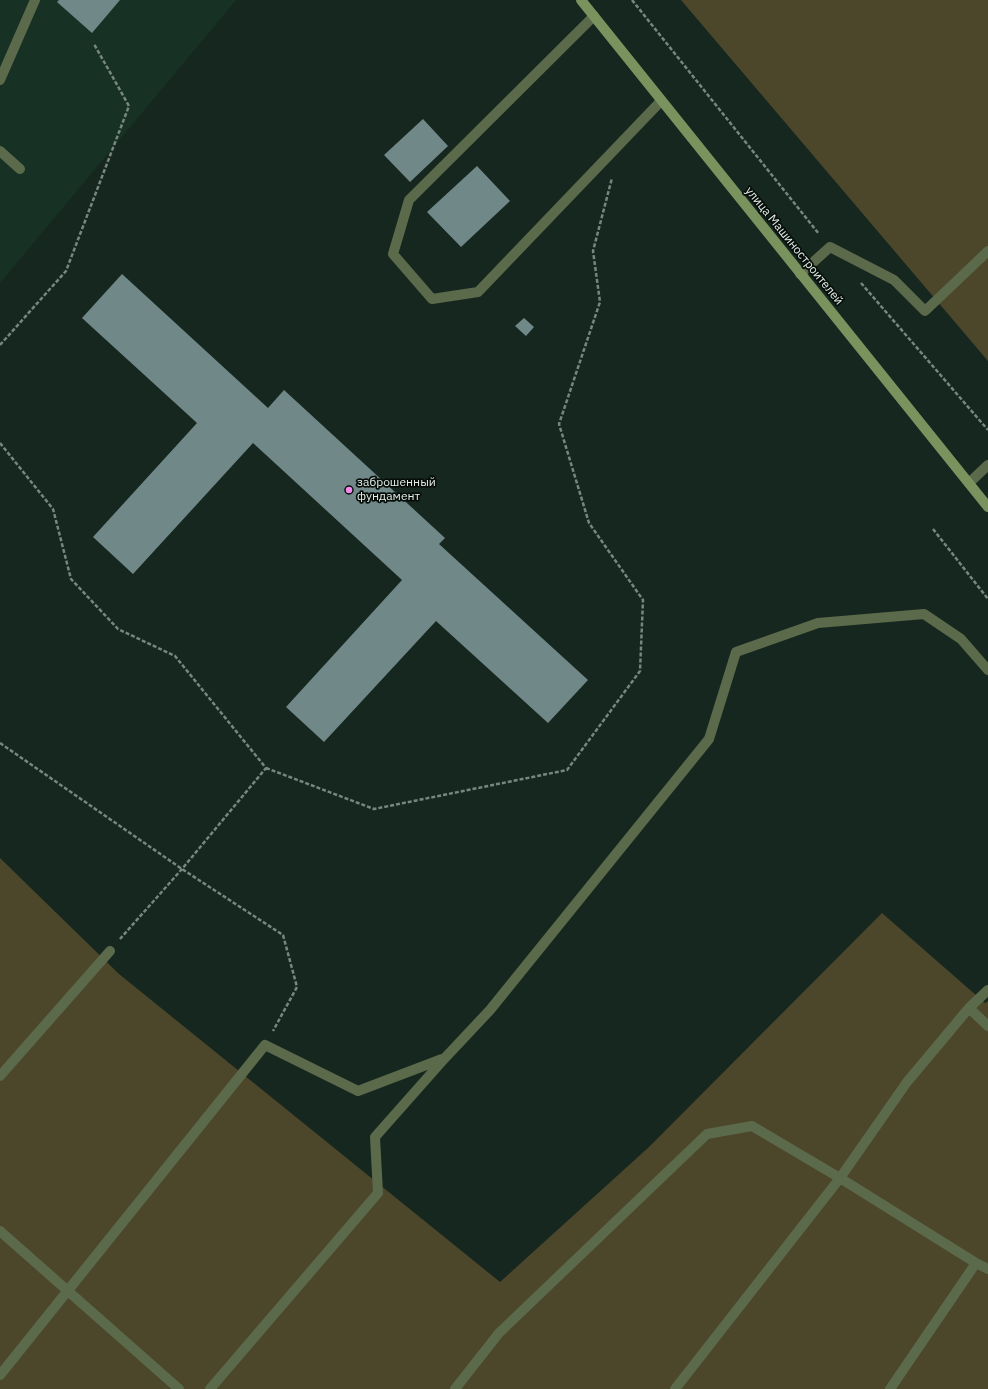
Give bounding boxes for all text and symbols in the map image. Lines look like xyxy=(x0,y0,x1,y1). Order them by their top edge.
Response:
street label: улица Машиностроителей xyxy=(742,184,846,308)
place label: заброшенный фундамент xyxy=(357,476,436,504)
marker: заброшенный фундамент xyxy=(344,485,354,495)

